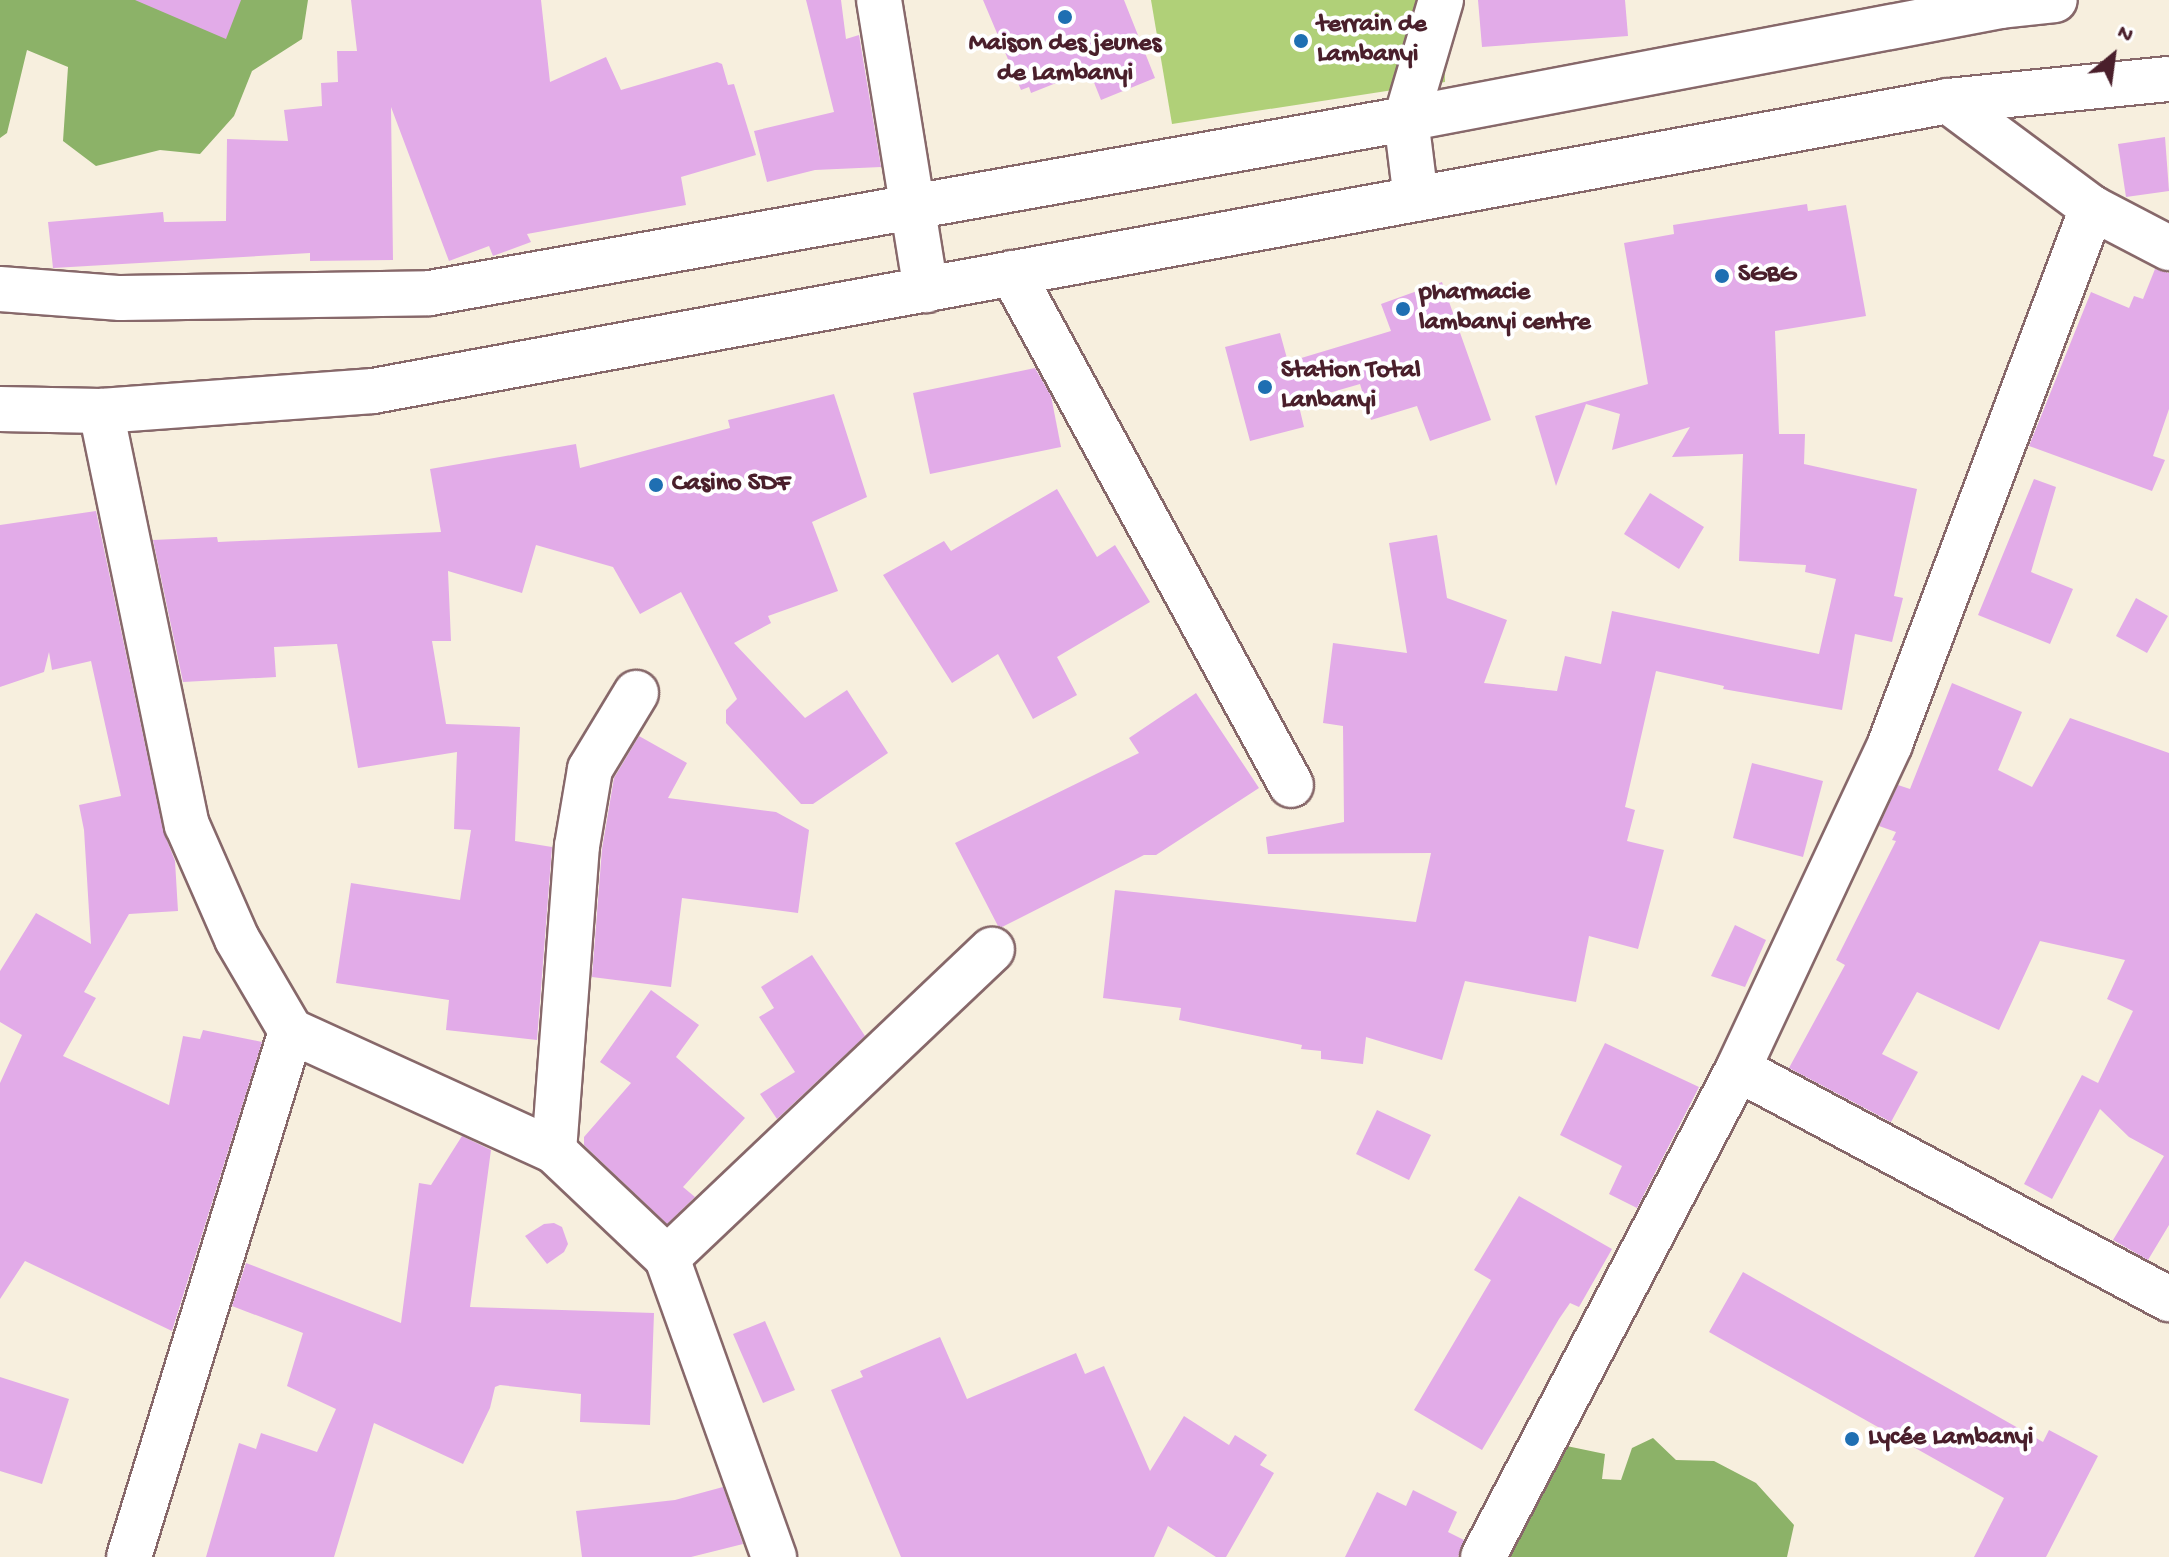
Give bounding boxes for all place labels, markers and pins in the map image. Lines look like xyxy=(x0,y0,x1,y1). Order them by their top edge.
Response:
marker: Maison des jeunes de Lambanyi xyxy=(1056,8,1074,26)
place label: terrain de Lambanyi xyxy=(1317,10,1427,72)
place label: Maison des jeunes de Lambanyi xyxy=(969,29,1161,90)
marker: terrain de Lambanyi xyxy=(1292,32,1310,50)
place label: SGBG xyxy=(1738,260,1796,292)
marker: SGBG xyxy=(1713,267,1731,285)
place label: pharmacie lambanyi centre xyxy=(1419,278,1591,340)
marker: pharmacie lambanyi centre xyxy=(1394,300,1412,318)
place label: Station Total Lanbanyi xyxy=(1281,356,1421,418)
marker: Station Total Lanbanyi xyxy=(1256,378,1274,396)
place label: Casino SDF xyxy=(672,469,790,501)
marker: Casino SDF xyxy=(647,476,665,494)
place label: Lycée Lambanyi xyxy=(1868,1423,2034,1455)
marker: Lycée Lambanyi xyxy=(1843,1430,1861,1448)

